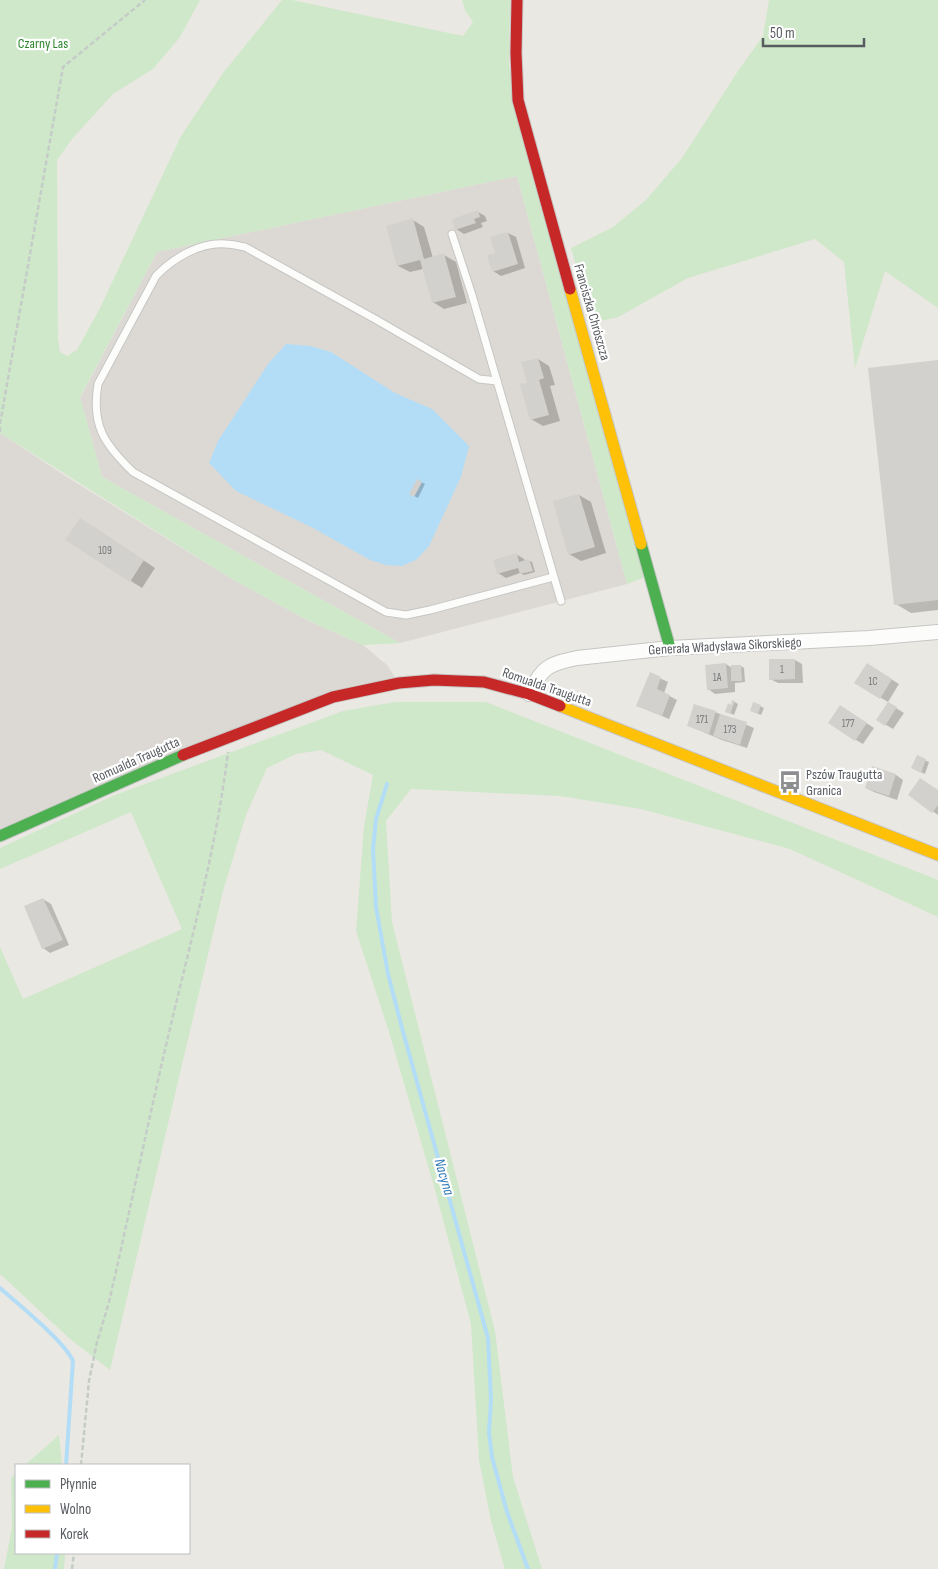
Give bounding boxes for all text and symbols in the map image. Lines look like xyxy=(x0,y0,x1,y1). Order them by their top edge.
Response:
scale bar xyxy=(763,15,864,47)
text: 50 m xyxy=(770,24,795,43)
park label: Czarny Las xyxy=(18,35,68,52)
street label: Franciszka Chrószcza xyxy=(570,262,614,362)
house number: 109 xyxy=(98,544,112,557)
street label: Generała Władysława Sikorskiego xyxy=(648,633,802,659)
house number: 1 xyxy=(780,663,784,676)
street label: Romualda Traugutta xyxy=(500,664,594,710)
house number: 1A xyxy=(713,671,722,684)
house number: 1C xyxy=(868,675,878,688)
house number: 171 xyxy=(696,713,708,726)
house number: 177 xyxy=(842,717,855,730)
house number: 173 xyxy=(724,723,737,736)
street label: Romualda Traugutta xyxy=(90,733,182,787)
place label: Pszów Traugutta Granica xyxy=(806,766,882,799)
bus stop icon: Pszów Traugutta Granica xyxy=(777,769,803,795)
water label: Nacyna xyxy=(430,1156,458,1198)
legend xyxy=(15,1464,190,1554)
text: Płynnie xyxy=(60,1475,97,1494)
text: Wolno xyxy=(60,1500,91,1519)
text: Korek xyxy=(60,1525,89,1544)

